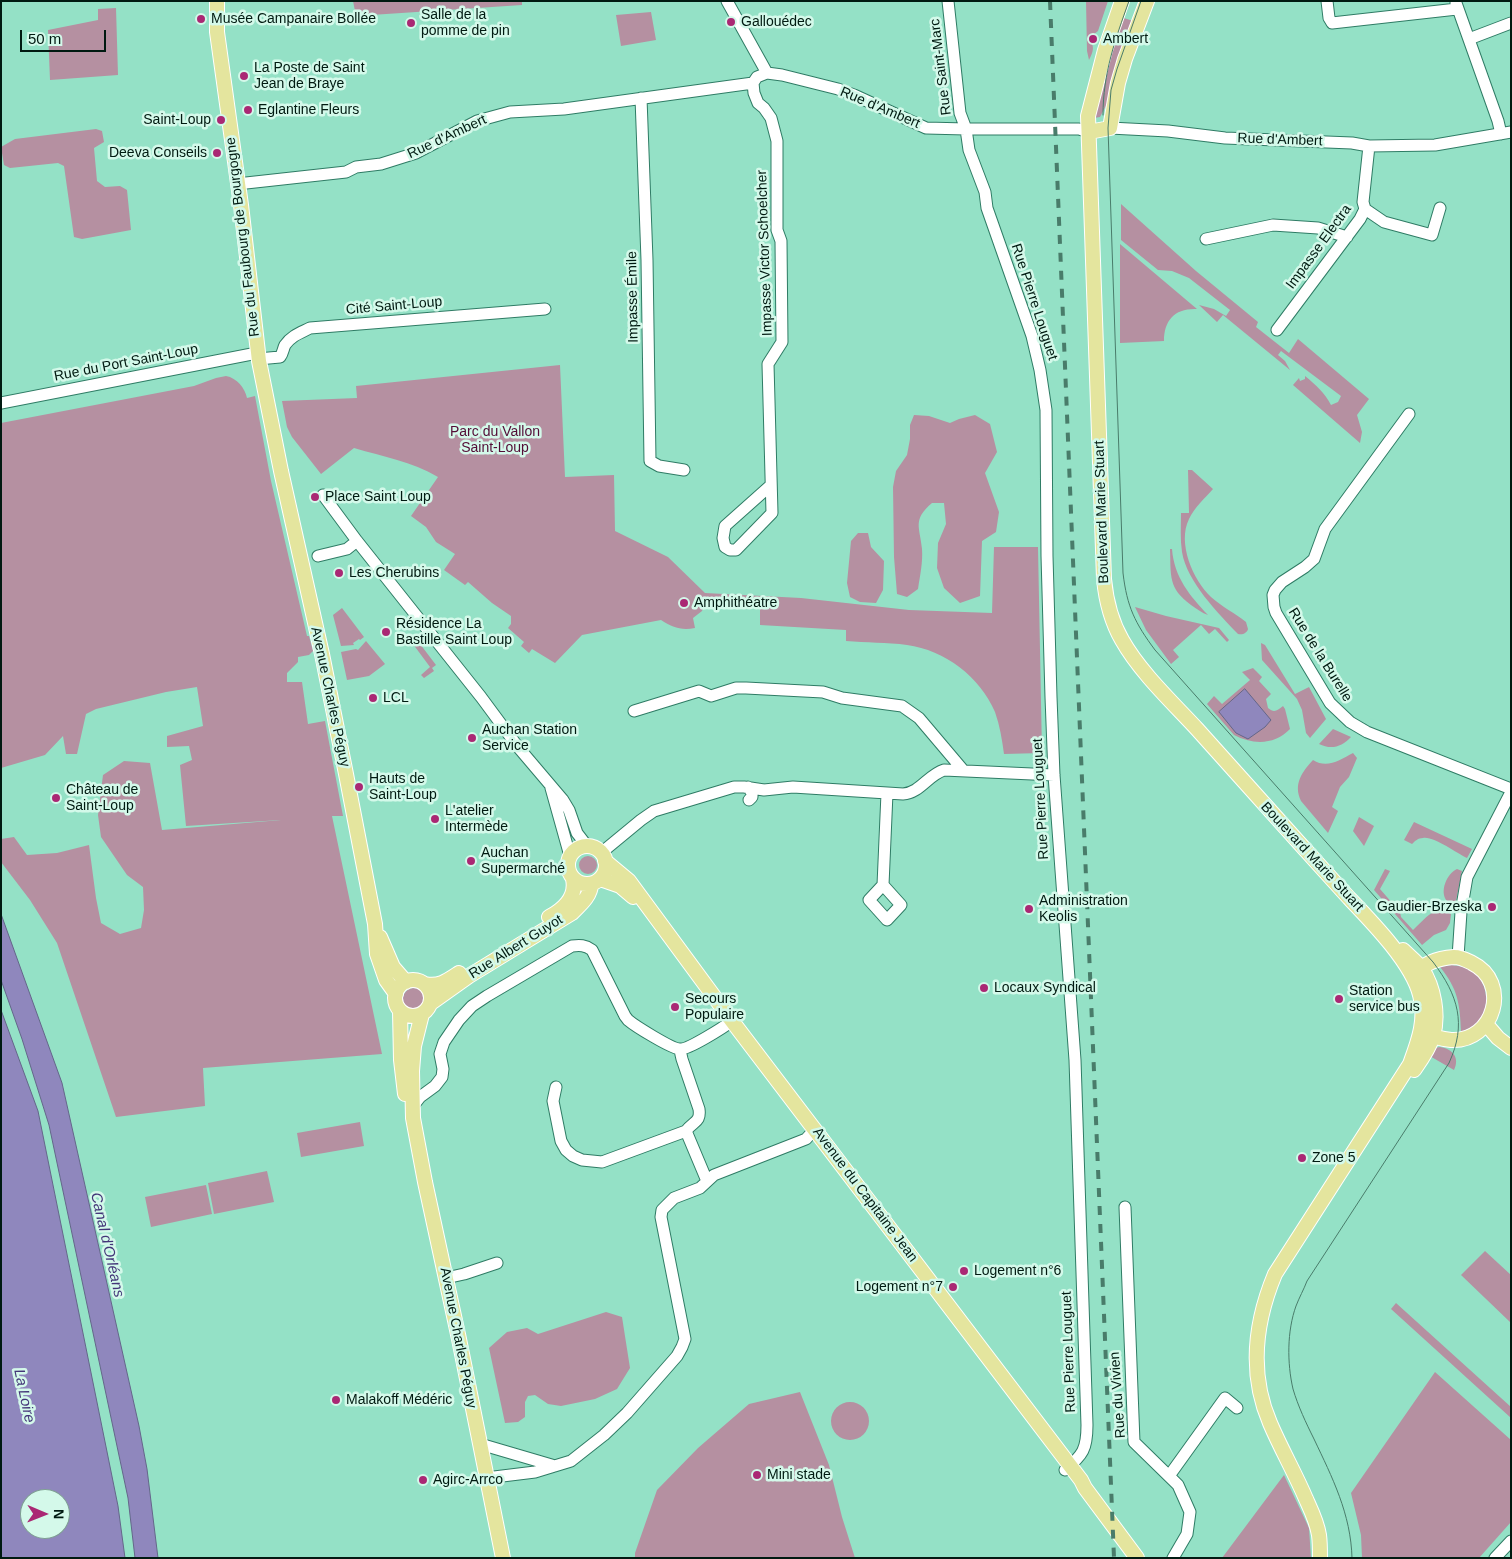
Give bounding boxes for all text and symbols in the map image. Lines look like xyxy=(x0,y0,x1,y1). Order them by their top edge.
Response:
place label: Salle de la pomme de pin xyxy=(421,7,510,40)
place label: Musée Campanaire Bollée xyxy=(211,11,376,27)
marker: Musée Campanaire Bollée xyxy=(195,13,207,25)
place label: Gallouédec xyxy=(741,14,812,30)
marker: Gallouédec xyxy=(725,16,737,28)
marker: Salle de la pomme de pin xyxy=(405,17,417,29)
street label: Rue Saint-Marc xyxy=(927,18,955,116)
scale bar xyxy=(22,20,109,52)
text: 50 m xyxy=(28,30,61,47)
place label: Ambert xyxy=(1103,31,1148,47)
marker: Ambert xyxy=(1087,33,1099,45)
place label: La Poste de Saint Jean de Braye xyxy=(254,60,365,92)
marker: La Poste de Saint Jean de Braye xyxy=(238,70,250,82)
street label: Rue d'Ambert xyxy=(838,84,922,132)
place label: Eglantine Fleurs xyxy=(258,102,359,118)
marker: Eglantine Fleurs xyxy=(242,104,254,116)
street label: Rue d'Ambert xyxy=(405,111,489,163)
place label: Saint-Loup xyxy=(143,112,211,128)
marker: Saint-Loup xyxy=(215,114,227,126)
street label: Rue d'Ambert xyxy=(1237,130,1323,150)
street label: Rue du Faubourg de Bourgogne xyxy=(222,136,264,338)
place label: Deeva Conseils xyxy=(109,145,207,161)
marker: Deeva Conseils xyxy=(211,147,223,159)
street label: Impasse Victor Schoelcher xyxy=(754,170,776,336)
street label: Impasse Electra xyxy=(1283,201,1355,293)
street label: Rue Pierre Louguet xyxy=(1007,242,1061,362)
street label: Impasse Émile xyxy=(624,251,642,343)
street label: Cité Saint-Loup xyxy=(345,293,443,319)
street label: Rue du Port Saint-Loup xyxy=(53,341,199,385)
park label: Parc du Vallon Saint-Loup xyxy=(450,424,540,457)
street label: Boulevard Marie Stuart xyxy=(1091,440,1113,584)
place label: Place Saint Loup xyxy=(325,489,431,505)
marker: Place Saint Loup xyxy=(309,491,321,503)
place label: Les Cherubins xyxy=(349,565,439,581)
marker: Les Cherubins xyxy=(333,567,345,579)
place label: Amphithéatre xyxy=(694,595,777,611)
marker: Amphithéatre xyxy=(678,597,690,609)
street label: Rue de la Burelle xyxy=(1284,605,1356,705)
place label: Résidence La Bastille Saint Loup xyxy=(396,616,512,648)
street label: Avenue Charles Péguy xyxy=(307,625,353,769)
marker: Résidence La Bastille Saint Loup xyxy=(380,626,392,638)
place label: LCL xyxy=(383,690,409,706)
marker: LCL xyxy=(367,692,379,704)
place label: Auchan Station Service xyxy=(482,722,577,754)
marker: Auchan Station Service xyxy=(466,732,478,744)
street label: Rue Pierre Louguet xyxy=(1029,738,1053,860)
place label: Hauts de Saint-Loup xyxy=(369,771,437,804)
marker: Hauts de Saint-Loup xyxy=(353,781,365,793)
place label: Château de Saint-Loup xyxy=(66,782,138,814)
marker: Château de Saint-Loup xyxy=(50,792,62,804)
street label: Boulevard Marie Stuart xyxy=(1257,799,1367,915)
place label: L'atelier Intermède xyxy=(445,803,508,836)
marker: L'atelier Intermède xyxy=(429,813,441,825)
place label: Auchan Supermarché xyxy=(481,845,565,878)
marker: Auchan Supermarché xyxy=(465,855,477,867)
place label: Administration Keolis xyxy=(1039,893,1128,926)
place label: Gaudier-Brzeska xyxy=(1377,899,1482,915)
marker: Gaudier-Brzeska xyxy=(1486,901,1498,913)
marker: Administration Keolis xyxy=(1023,903,1035,915)
street label: Rue Albert Guyot xyxy=(466,911,566,983)
place label: Locaux Syndical xyxy=(994,980,1096,996)
marker: Locaux Syndical xyxy=(978,982,990,994)
place label: Station service bus xyxy=(1349,983,1420,1016)
place label: Secours Populaire xyxy=(685,991,744,1024)
marker: Station service bus xyxy=(1333,993,1345,1005)
marker: Secours Populaire xyxy=(669,1001,681,1013)
street label: Avenue du Capitaine Jean xyxy=(809,1124,921,1266)
place label: Zone 5 xyxy=(1312,1150,1356,1166)
marker: Zone 5 xyxy=(1296,1152,1308,1164)
water label: Canal d'Orléans xyxy=(86,1191,128,1299)
place label: Logement n°6 xyxy=(974,1263,1061,1279)
marker: Logement n°6 xyxy=(958,1265,970,1277)
street label: Avenue Charles Péguy xyxy=(436,1266,480,1410)
place label: Logement n°7 xyxy=(856,1279,943,1295)
marker: Logement n°7 xyxy=(947,1281,959,1293)
street label: Rue Pierre Louguet xyxy=(1058,1291,1080,1413)
street label: Rue du Vivien xyxy=(1107,1351,1129,1439)
water label: La Loire xyxy=(10,1368,38,1424)
place label: Malakoff Médéric xyxy=(346,1392,452,1408)
marker: Malakoff Médéric xyxy=(330,1394,342,1406)
place label: Mini stade xyxy=(767,1467,831,1483)
marker: Mini stade xyxy=(751,1469,763,1481)
place label: Agirc-Arrco xyxy=(433,1472,503,1488)
marker: Agirc-Arrco xyxy=(417,1474,429,1486)
north arrow xyxy=(20,1489,70,1539)
text: N xyxy=(51,1509,67,1519)

